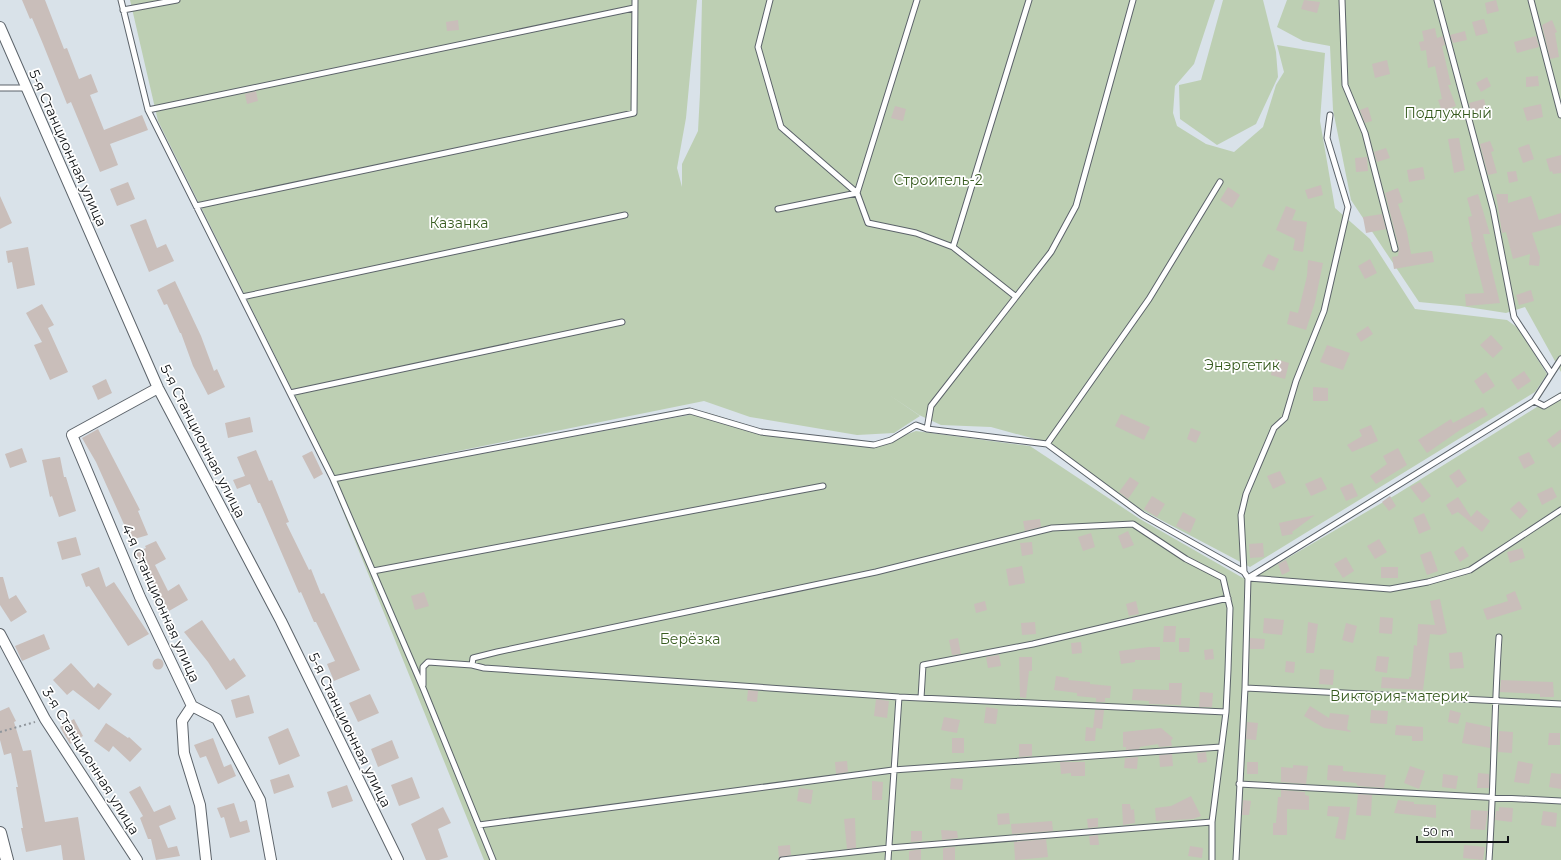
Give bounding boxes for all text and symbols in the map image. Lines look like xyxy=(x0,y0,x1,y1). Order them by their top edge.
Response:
street label: 5-я Станционная улица xyxy=(25,67,111,229)
park label: Подлужный xyxy=(1404,104,1492,122)
park label: Строитель-2 xyxy=(893,171,983,189)
park label: Казанка xyxy=(429,214,489,232)
park label: Энэргетик xyxy=(1204,356,1280,374)
street label: 5-я Станционная улица xyxy=(156,361,250,521)
street label: 4-я Станционная улица xyxy=(118,521,204,685)
park label: Берёзка xyxy=(660,630,720,648)
street label: 5-я Станционная улица xyxy=(305,650,395,810)
street label: 3-я Станционная улица xyxy=(38,684,144,838)
park label: Виктория-материк xyxy=(1330,687,1468,705)
scale bar xyxy=(1417,818,1508,844)
text: 50 m xyxy=(1423,824,1454,839)

